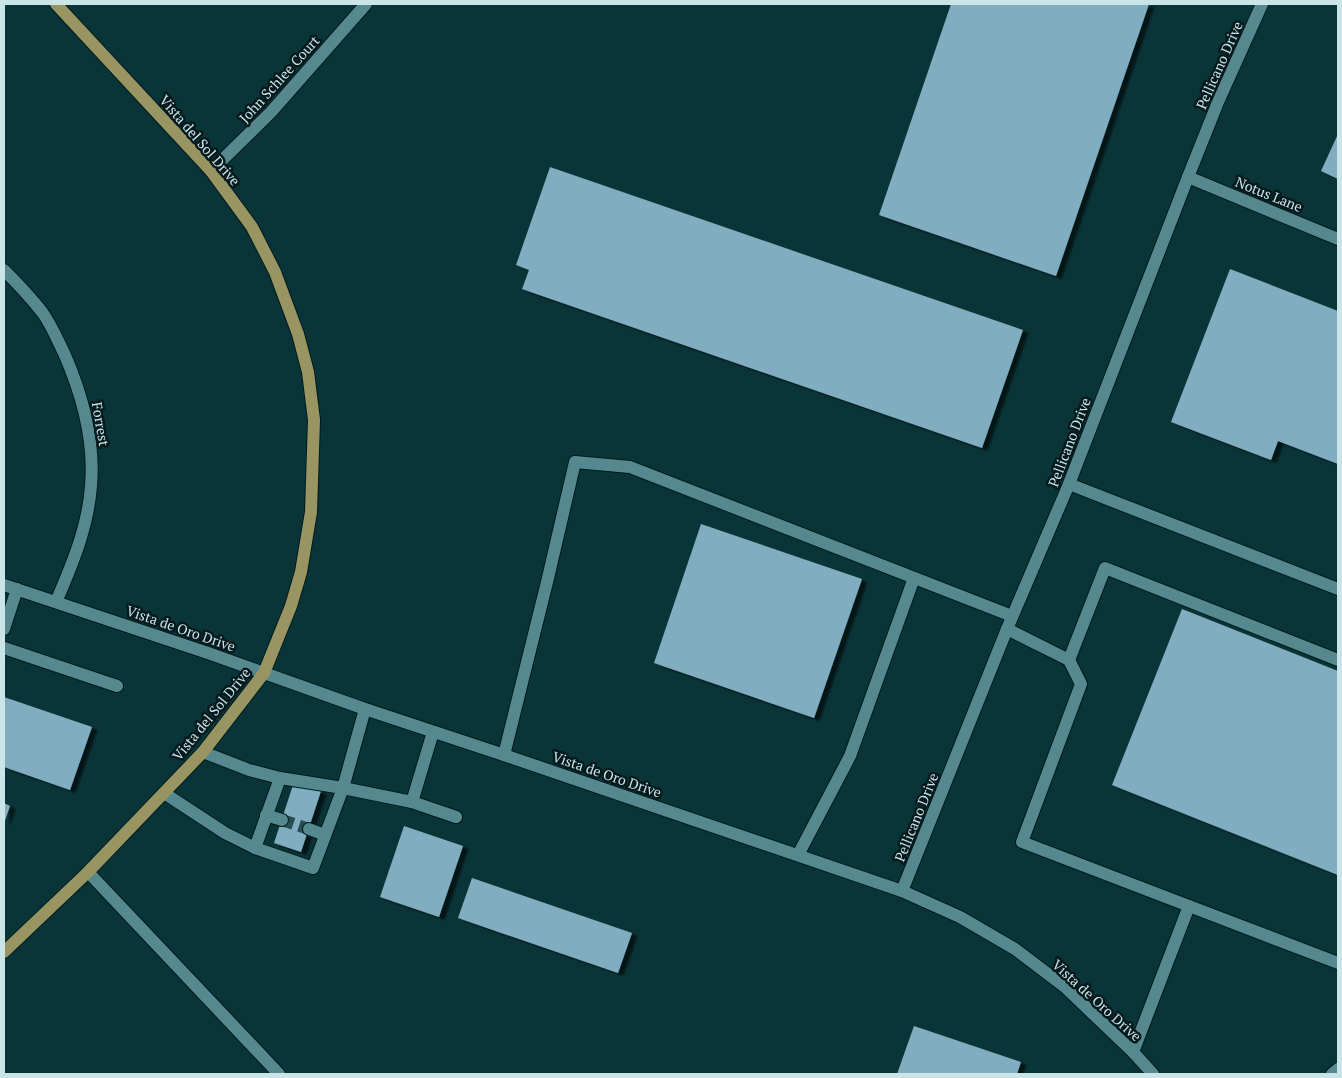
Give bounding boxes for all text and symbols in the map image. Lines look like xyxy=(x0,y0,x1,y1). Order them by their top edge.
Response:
street label: Pellicano Drive xyxy=(1191,18,1247,112)
street label: John Schlee Court xyxy=(235,31,324,127)
street label: Vista del Sol Drive xyxy=(155,91,245,189)
street label: Notus Lane xyxy=(1233,172,1305,216)
street label: Pellicano Drive xyxy=(1043,395,1095,489)
street label: Forrest xyxy=(88,400,114,448)
street label: Vista de Oro Drive xyxy=(124,600,238,656)
street label: Vista del Sol Drive xyxy=(168,664,254,764)
street label: Vista de Oro Drive xyxy=(550,746,664,802)
street label: Pellicano Drive xyxy=(890,770,942,864)
street label: Vista de Oro Drive xyxy=(1048,955,1146,1045)

